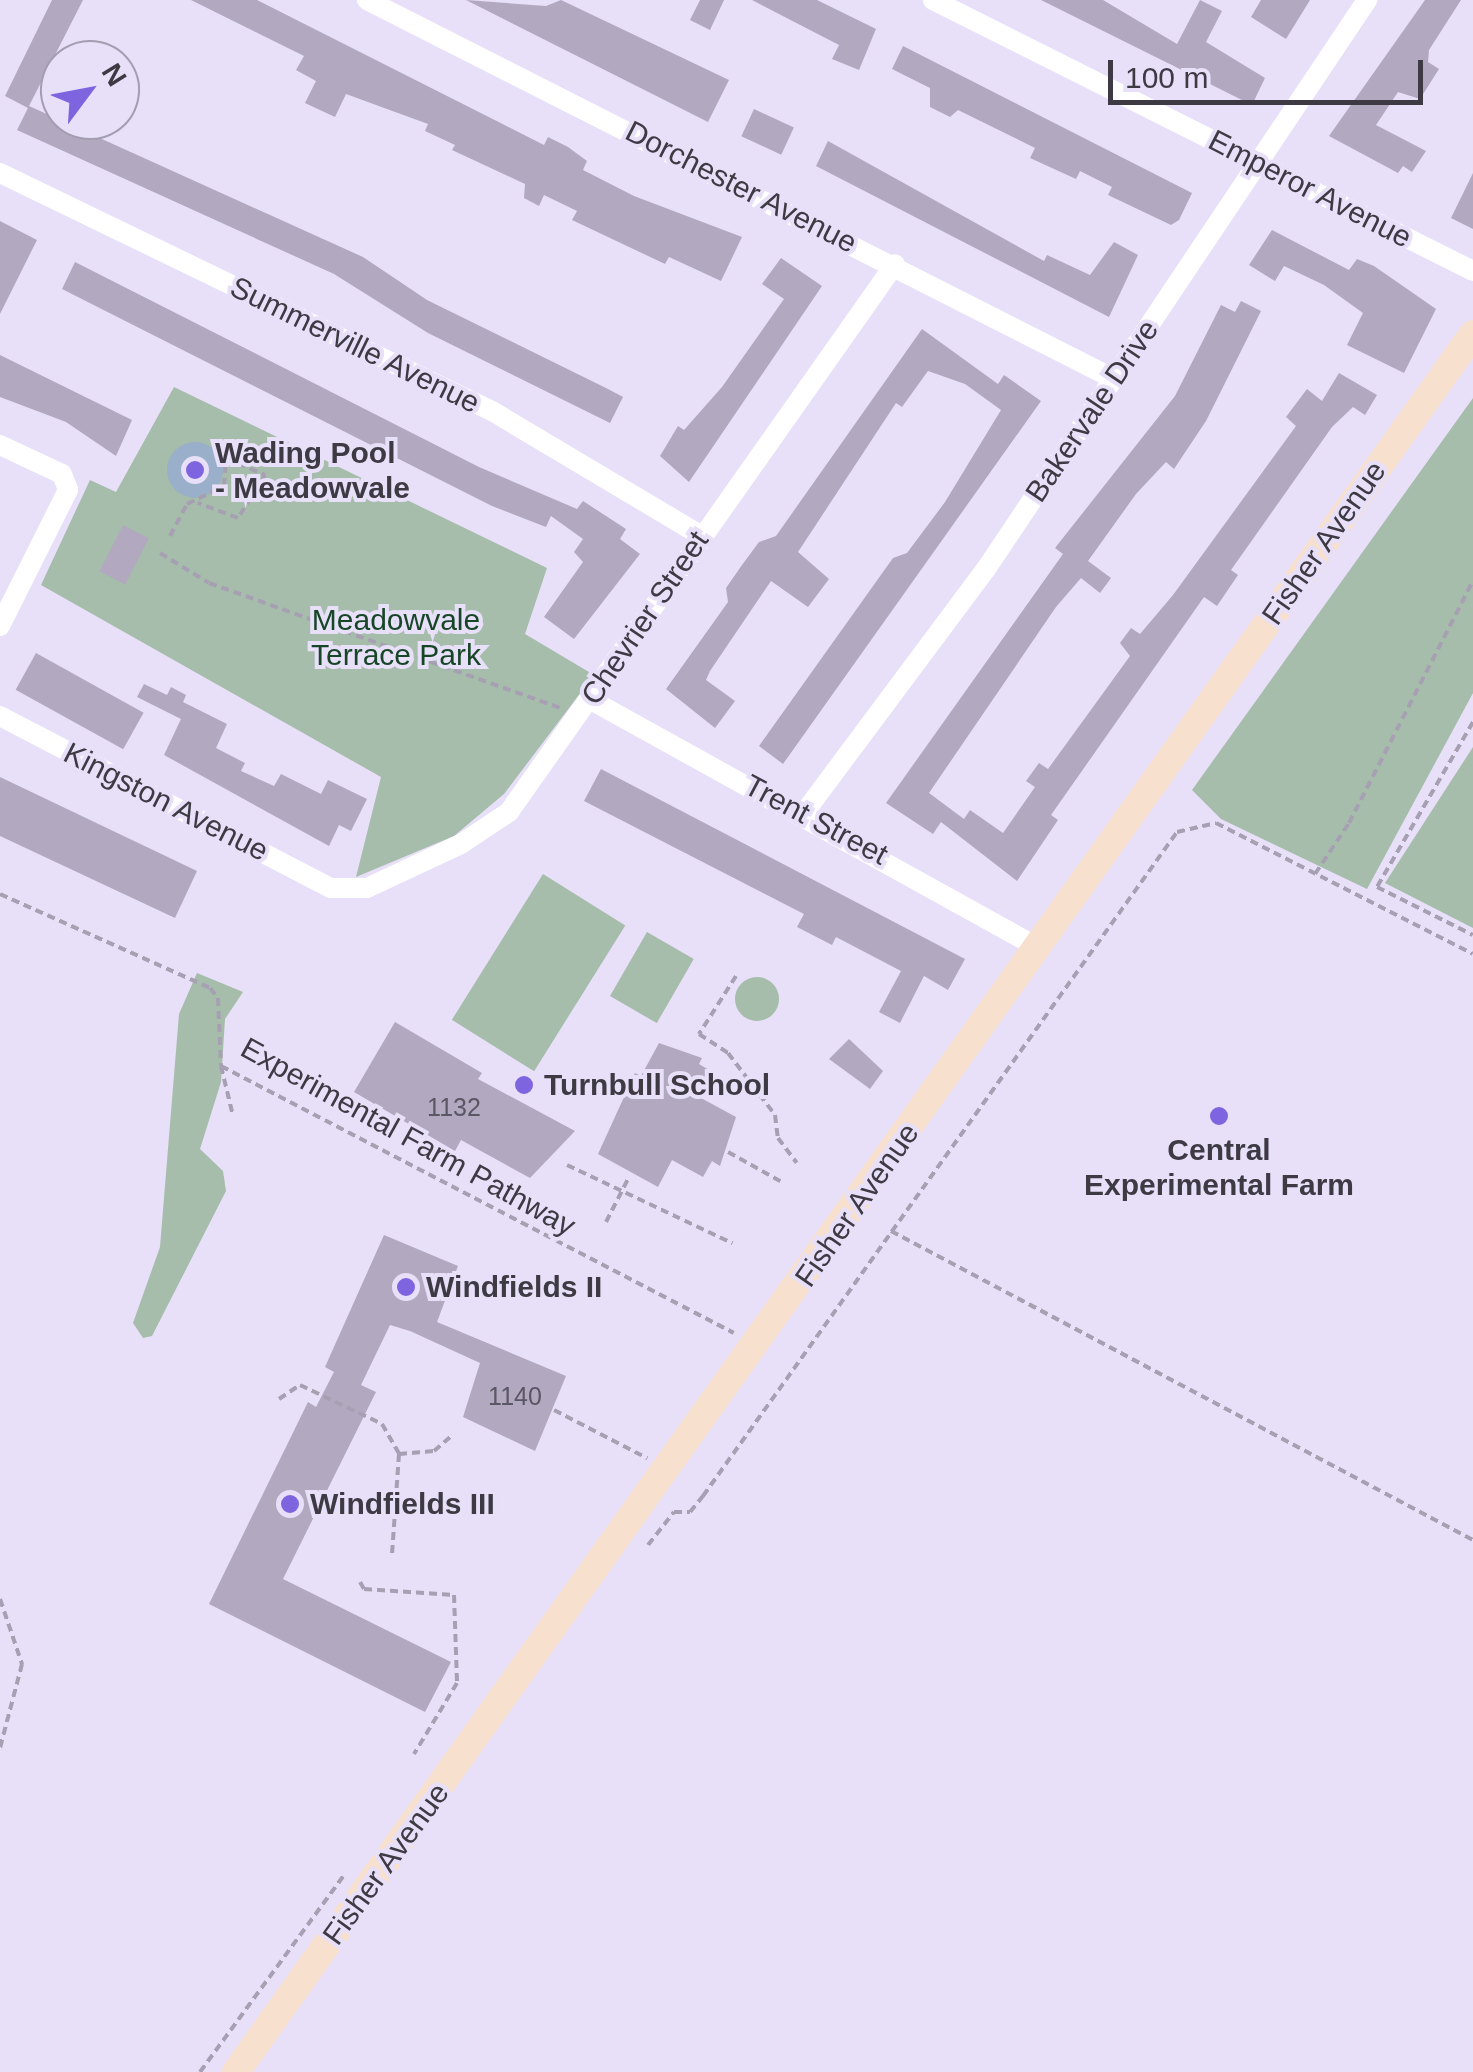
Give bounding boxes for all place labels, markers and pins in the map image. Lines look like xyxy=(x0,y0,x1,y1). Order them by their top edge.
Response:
place label: Wading Pool - Meadowvale xyxy=(215,435,410,506)
marker: Wading Pool - Meadowvale xyxy=(184,459,206,481)
place label: Turnbull School xyxy=(544,1067,770,1103)
marker: Turnbull School xyxy=(513,1074,535,1096)
marker: Central Experimental Farm xyxy=(1208,1105,1230,1127)
place label: Central Experimental Farm xyxy=(1084,1132,1354,1202)
place label: Windfields II xyxy=(426,1269,602,1305)
marker: Windfields II xyxy=(395,1276,417,1298)
place label: Windfields III xyxy=(310,1486,495,1522)
marker: Windfields III xyxy=(279,1493,301,1515)

